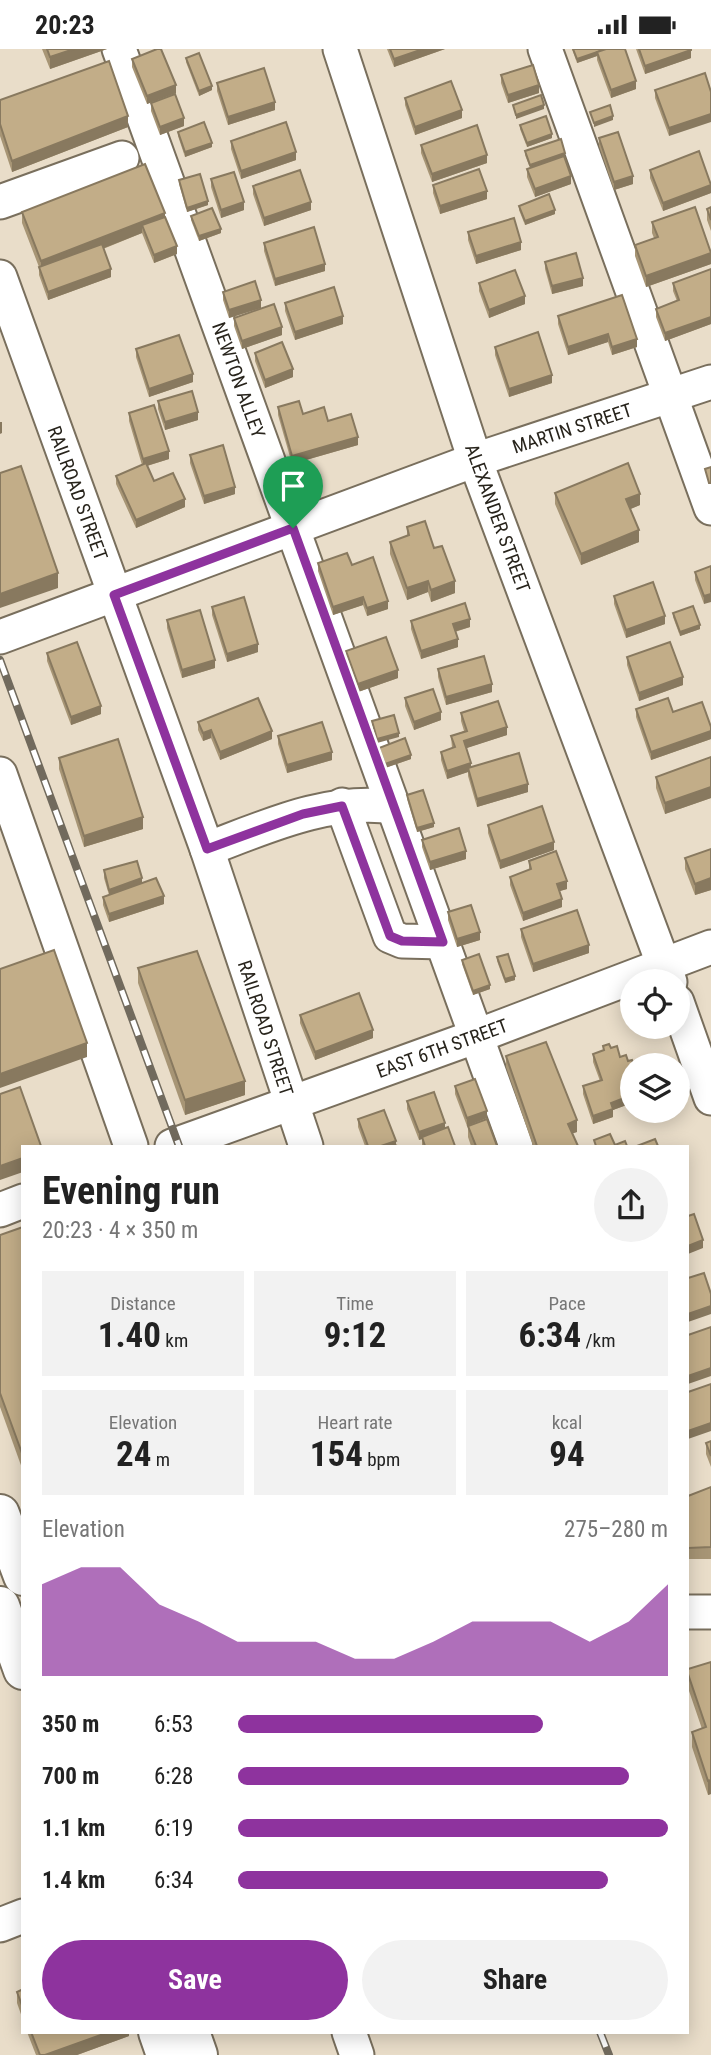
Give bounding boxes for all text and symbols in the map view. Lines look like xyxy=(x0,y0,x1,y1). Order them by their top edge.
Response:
text: 20:23 xyxy=(35,10,95,40)
street label: NEWTON ALLEY xyxy=(207,319,270,441)
street label: MARTIN STREET xyxy=(509,398,635,459)
street label: RAILROAD STREET xyxy=(43,423,113,563)
street label: ALEXANDER STREET xyxy=(460,441,535,596)
pin xyxy=(263,456,323,528)
icon: arrive xyxy=(274,467,312,505)
street label: RAILROAD STREET xyxy=(233,958,298,1099)
map controls xyxy=(620,969,690,1123)
button: locate xyxy=(620,969,690,1039)
street label: EAST 6TH STREET xyxy=(373,1014,511,1083)
button: layers xyxy=(620,1053,690,1123)
button: share xyxy=(594,1168,668,1242)
text: Evening run xyxy=(42,1169,220,1213)
text: 20:23 · 4 × 350 m xyxy=(42,1217,198,1244)
text: Distance xyxy=(110,1292,176,1315)
text: Time xyxy=(336,1292,374,1315)
text: Pace xyxy=(548,1292,586,1315)
text: 1.40 xyxy=(98,1315,161,1356)
text: 9:12 xyxy=(324,1315,386,1356)
text: 6:34 xyxy=(519,1315,581,1356)
text: km xyxy=(161,1329,188,1352)
text: /km xyxy=(581,1329,615,1352)
text: Elevation xyxy=(109,1411,177,1434)
text: Heart rate xyxy=(317,1411,393,1434)
text: kcal xyxy=(552,1411,582,1434)
text: 24 xyxy=(116,1434,151,1475)
text: 154 xyxy=(310,1434,363,1475)
text: 94 xyxy=(549,1434,585,1475)
text: m xyxy=(151,1448,170,1471)
text: bpm xyxy=(363,1448,400,1471)
text: Elevation xyxy=(42,1516,125,1543)
text: 275–280 m xyxy=(564,1516,668,1543)
text: 350 m xyxy=(42,1711,99,1738)
text: 6:53 xyxy=(154,1711,193,1738)
text: 700 m xyxy=(42,1763,99,1790)
text: 6:28 xyxy=(154,1763,193,1790)
text: 1.1 km xyxy=(42,1815,105,1842)
text: 6:19 xyxy=(154,1815,193,1842)
text: 1.4 km xyxy=(42,1867,105,1894)
text: 6:34 xyxy=(154,1867,193,1894)
button: Save xyxy=(42,1940,348,2020)
button: Share xyxy=(362,1940,668,2020)

